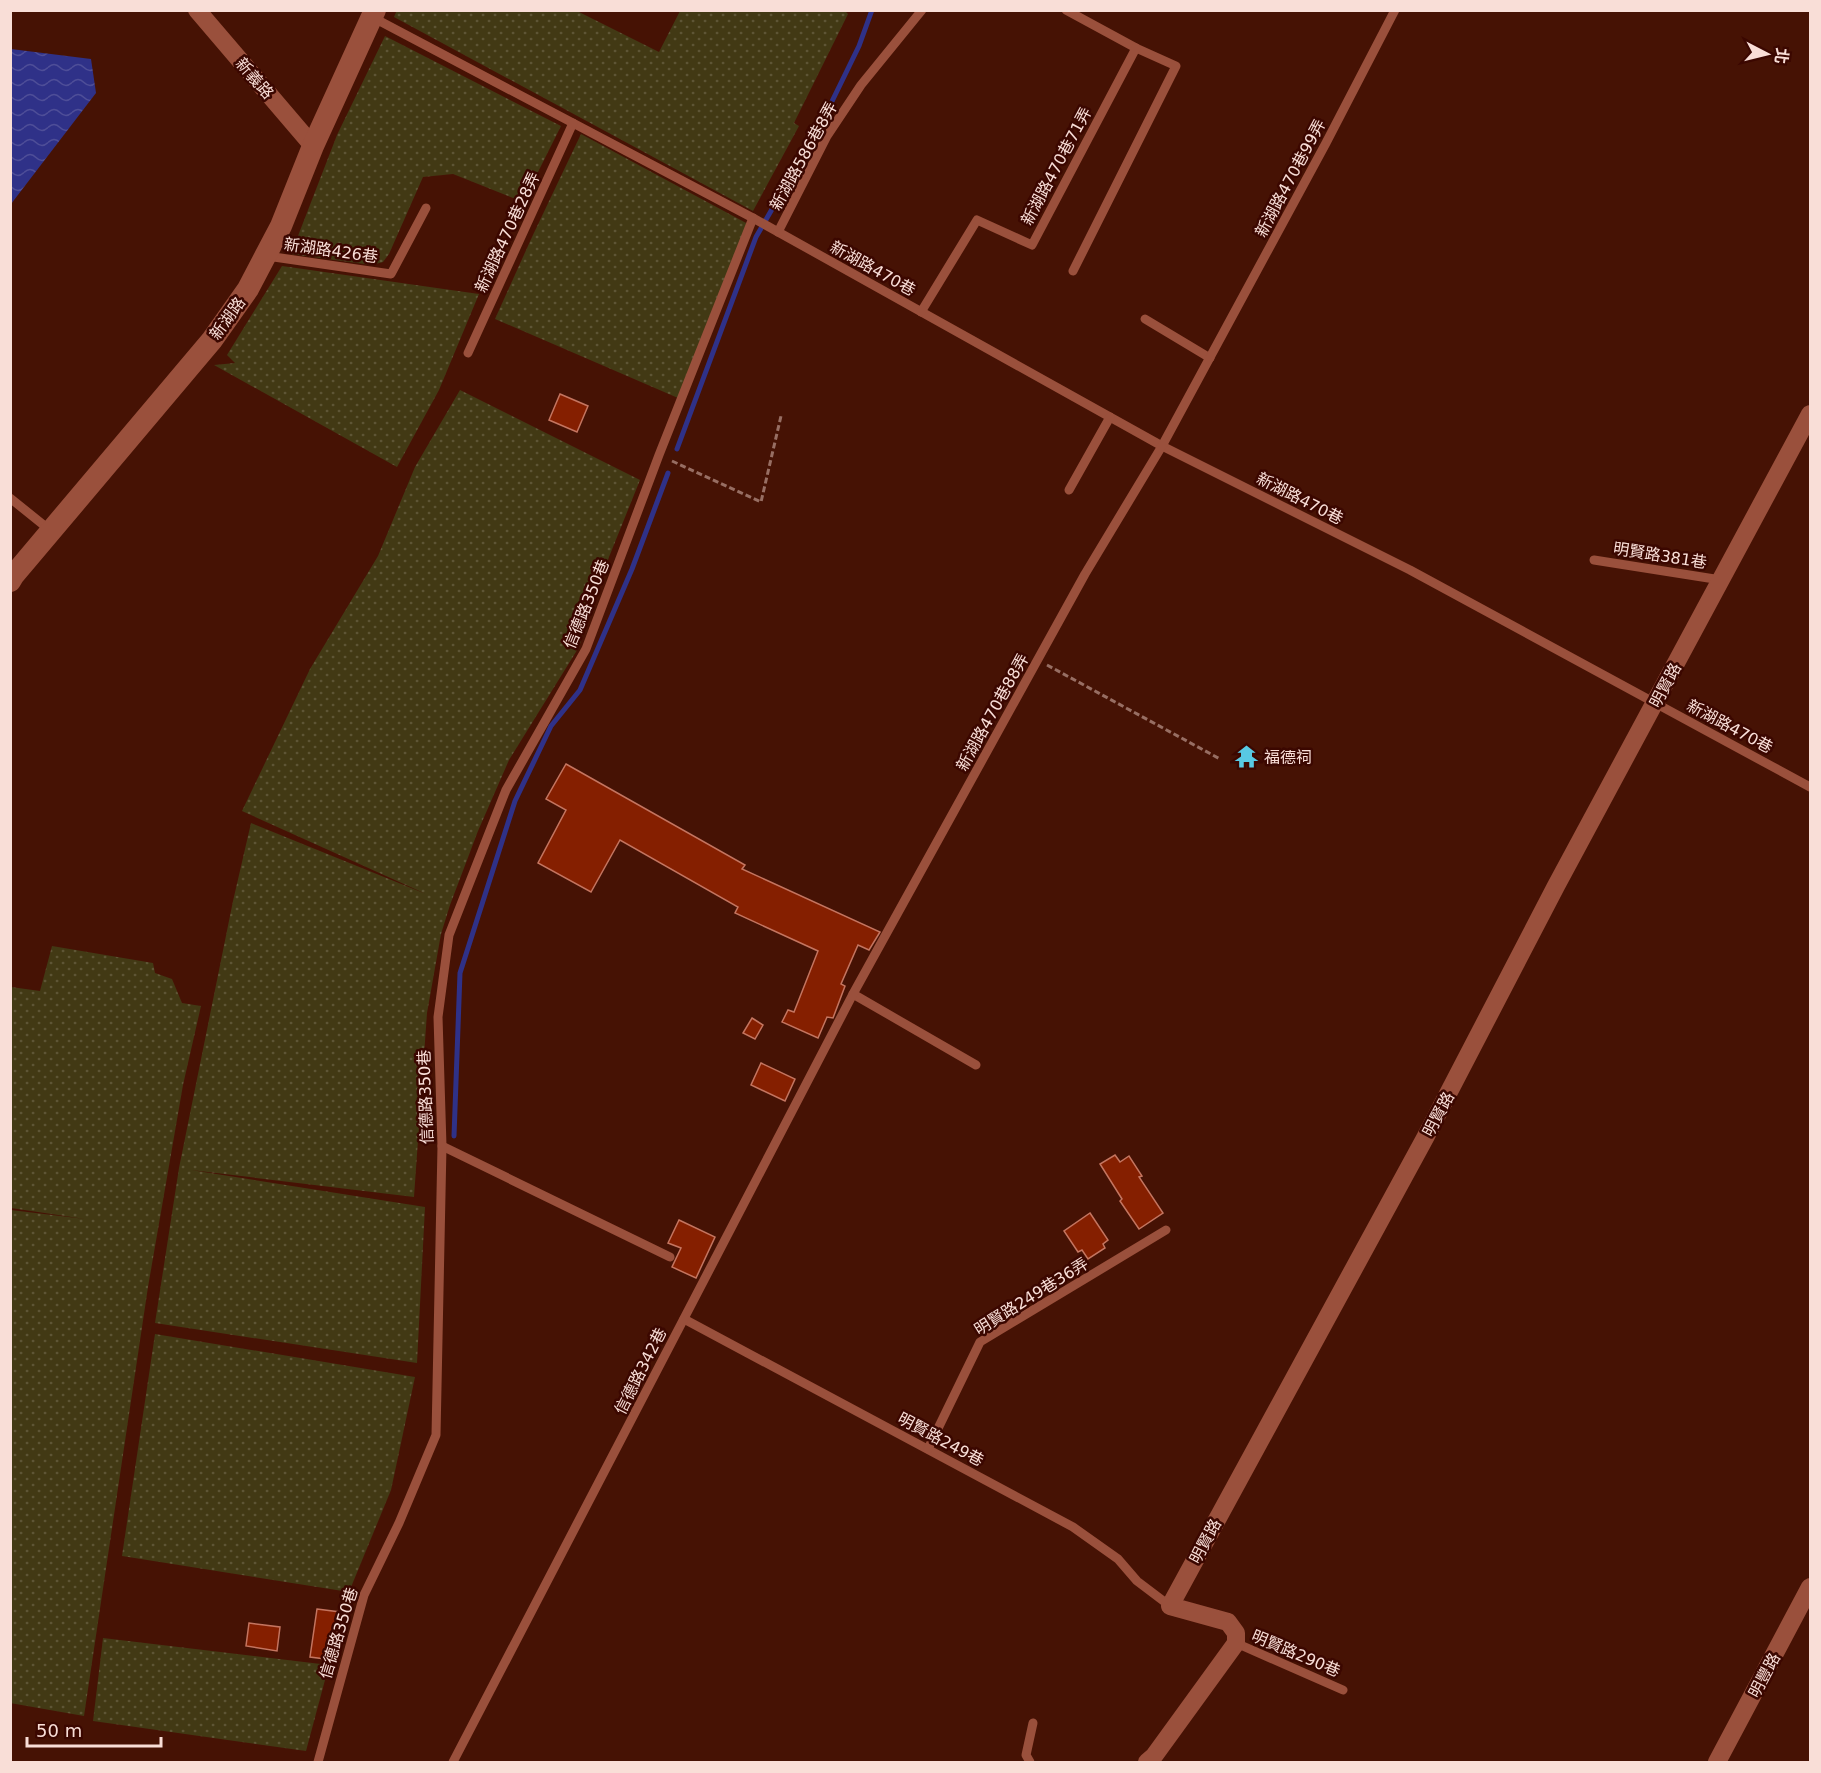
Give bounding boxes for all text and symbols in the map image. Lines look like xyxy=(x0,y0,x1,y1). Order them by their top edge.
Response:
north arrow xyxy=(1737,24,1797,84)
text: 北 xyxy=(1771,47,1792,65)
street label: 新義路 xyxy=(232,54,278,103)
street label: 新湖路586巷8弄 xyxy=(766,99,841,214)
street label: 新湖路470巷71弄 xyxy=(1017,104,1096,228)
street label: 新湖路470巷99弄 xyxy=(1251,116,1330,240)
street label: 新湖路470巷28弄 xyxy=(471,169,544,296)
street label: 新湖路426巷 xyxy=(283,235,379,266)
street label: 新湖路470巷 xyxy=(827,237,919,300)
street label: 新湖路 xyxy=(206,293,249,343)
street label: 新湖路470巷 xyxy=(1253,469,1346,528)
street label: 明賢路381巷 xyxy=(1612,539,1708,572)
street label: 信德路350巷 xyxy=(560,557,613,652)
street label: 新湖路470巷88弄 xyxy=(952,650,1032,774)
street label: 明賢路 xyxy=(1646,660,1685,711)
street label: 新湖路470巷 xyxy=(1684,696,1776,757)
temple icon: 福德祠 xyxy=(1233,744,1259,770)
place label: 福德祠 xyxy=(1264,748,1312,767)
street label: 信德路350巷 xyxy=(414,1049,437,1145)
street label: 明賢路 xyxy=(1419,1089,1458,1140)
street label: 明賢路249巷36弄 xyxy=(971,1254,1092,1339)
street label: 信德路342巷 xyxy=(611,1325,670,1418)
street label: 明賢路249巷 xyxy=(895,1409,987,1470)
street label: 明賢路 xyxy=(1186,1516,1225,1567)
street label: 信德路350巷 xyxy=(316,1585,361,1681)
street label: 明賢路290巷 xyxy=(1249,1626,1343,1681)
street label: 明豐路 xyxy=(1745,1650,1784,1701)
scale bar xyxy=(27,1710,160,1748)
text: 50 m xyxy=(36,1720,82,1741)

